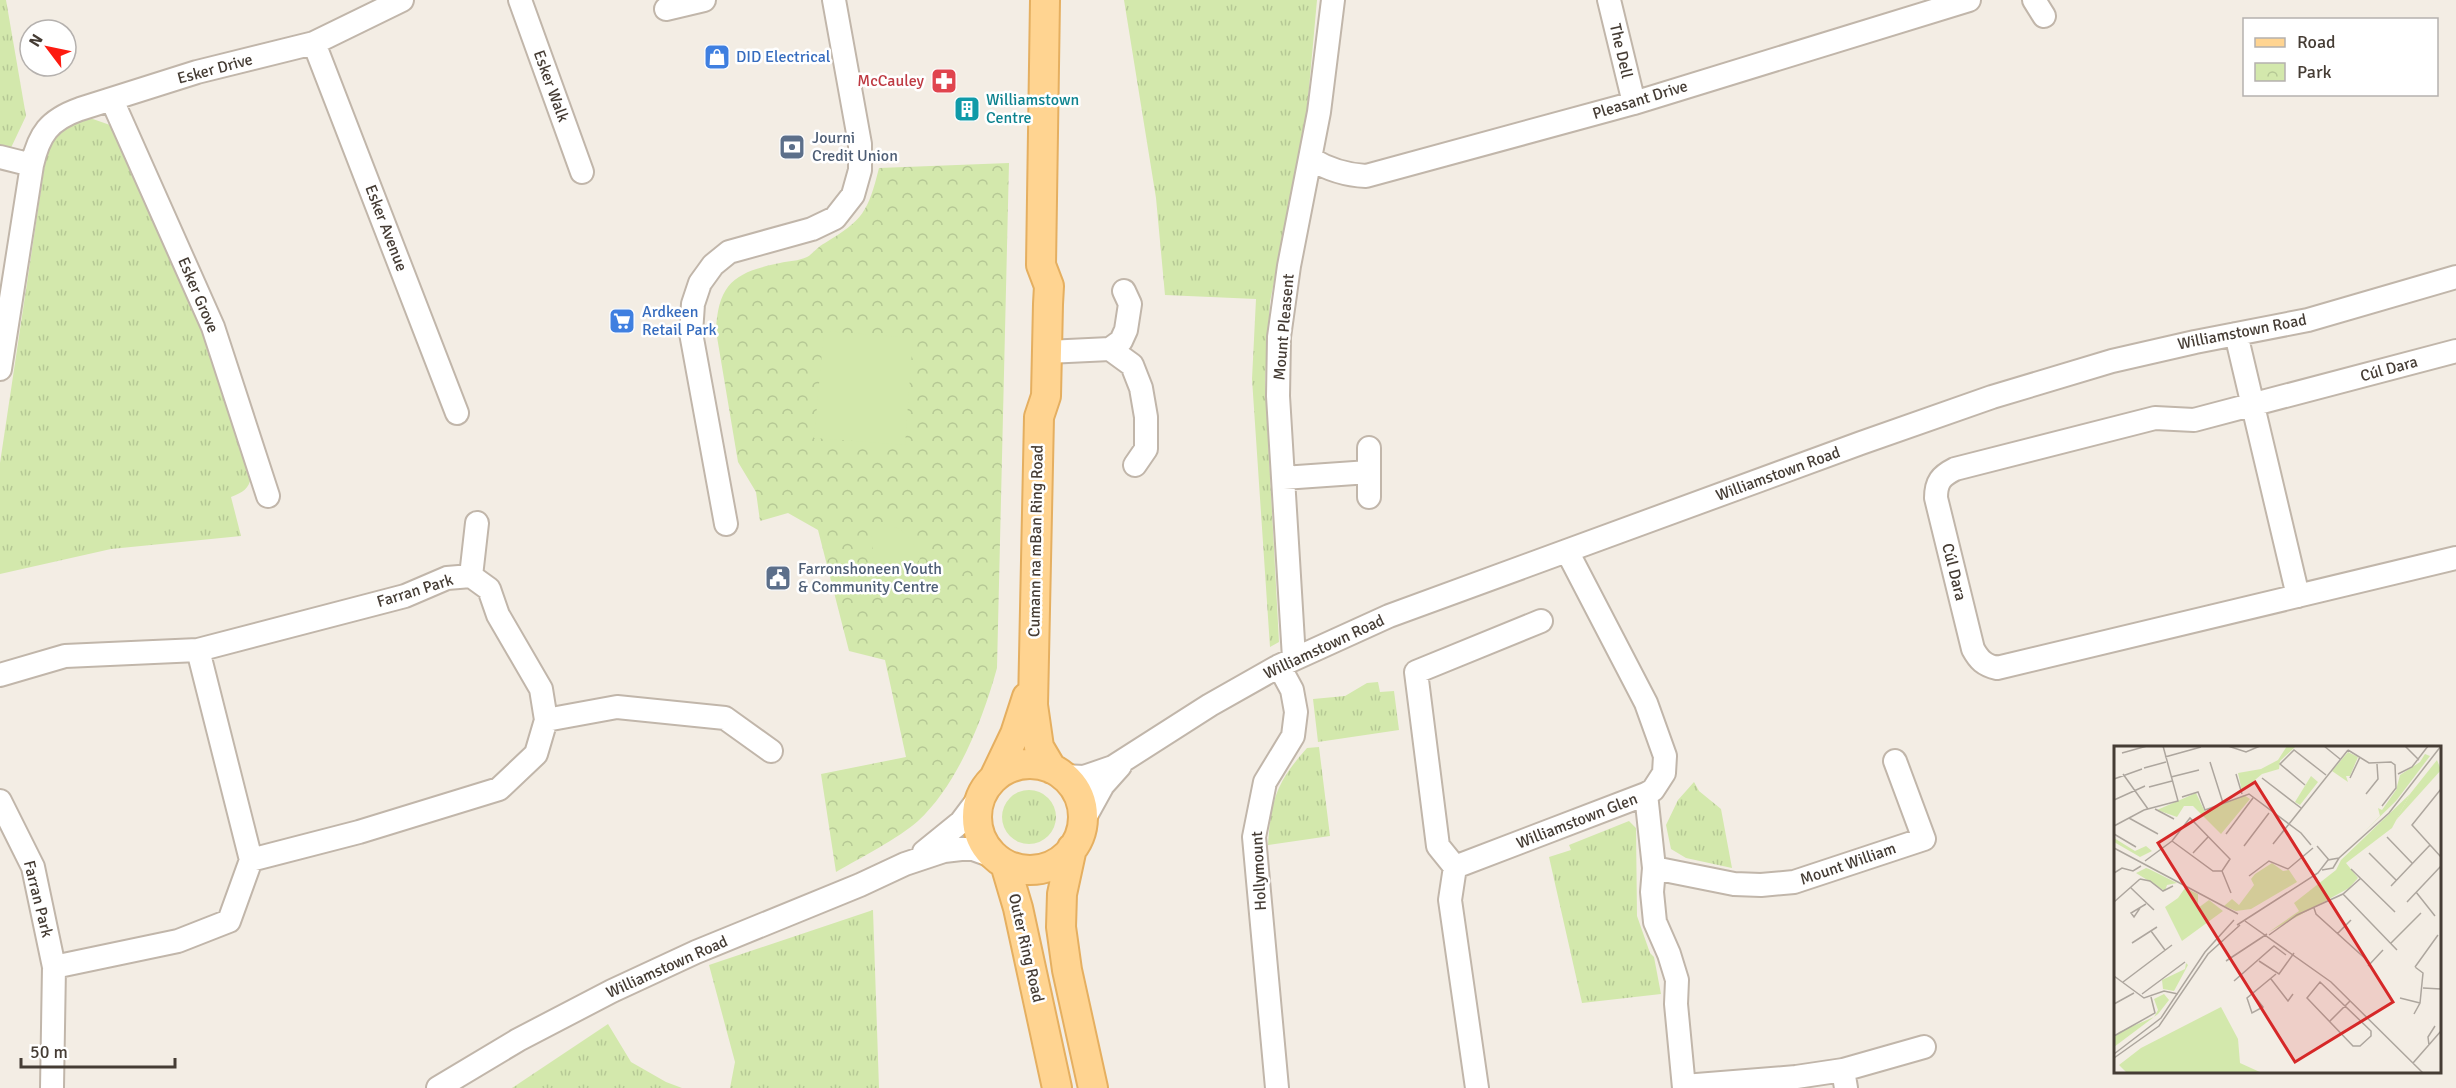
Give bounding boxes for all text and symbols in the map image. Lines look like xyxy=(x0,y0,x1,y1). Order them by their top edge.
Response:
north arrow xyxy=(18,18,78,78)
legend xyxy=(2243,18,2438,96)
street label: The Dell xyxy=(1605,22,1637,81)
text: N xyxy=(25,31,48,51)
text: Road xyxy=(2297,31,2336,53)
shop icon: DID Electrical xyxy=(702,42,732,72)
street label: Esker Walk xyxy=(529,47,573,125)
place label: DID Electrical xyxy=(736,47,831,67)
street label: Esker Drive xyxy=(175,49,255,89)
text: Park xyxy=(2297,61,2332,83)
pharmacy icon: McCauley xyxy=(929,66,959,96)
place label: McCauley xyxy=(857,71,925,91)
street label: Pleasant Drive xyxy=(1590,76,1690,124)
place label: Williamstown Centre xyxy=(986,90,1079,128)
building icon: Williamstown Centre xyxy=(952,94,982,124)
place label: Journi Credit Union xyxy=(812,128,898,166)
bank icon: Journi Credit Union xyxy=(777,132,807,162)
street label: Esker Avenue xyxy=(360,182,412,274)
street label: Esker Grove xyxy=(173,254,223,336)
street label: Mount Pleasent xyxy=(1269,272,1299,381)
place label: Ardkeen Retail Park xyxy=(642,302,716,340)
supermarket icon: Ardkeen Retail Park xyxy=(607,306,637,336)
street label: Williamstown Road xyxy=(2176,310,2308,354)
street label: Cúl Dara xyxy=(2358,352,2420,386)
street label: Williamstown Road xyxy=(1713,442,1843,506)
street label: Cumann na mBan Ring Road xyxy=(1024,445,1048,637)
street label: Cúl Dara xyxy=(1937,541,1971,603)
place label: Farronshoneen Youth & Community Centre xyxy=(798,559,942,597)
public building icon: Farronshoneen Youth & Community Centre xyxy=(763,563,793,593)
street label: Farran Park xyxy=(374,570,456,612)
street label: Williamstown Road xyxy=(1260,610,1388,684)
inset map xyxy=(2114,746,2441,1073)
street label: Williamstown Glen xyxy=(1514,789,1640,853)
street label: Hollymount xyxy=(1247,830,1271,911)
street label: Mount William xyxy=(1797,838,1899,890)
street label: Farran Park xyxy=(19,858,57,940)
street label: Outer Ring Road xyxy=(1004,892,1048,1004)
street label: Williamstown Road xyxy=(603,931,731,1003)
scale bar xyxy=(21,1031,176,1069)
text: 50 m xyxy=(30,1041,68,1063)

